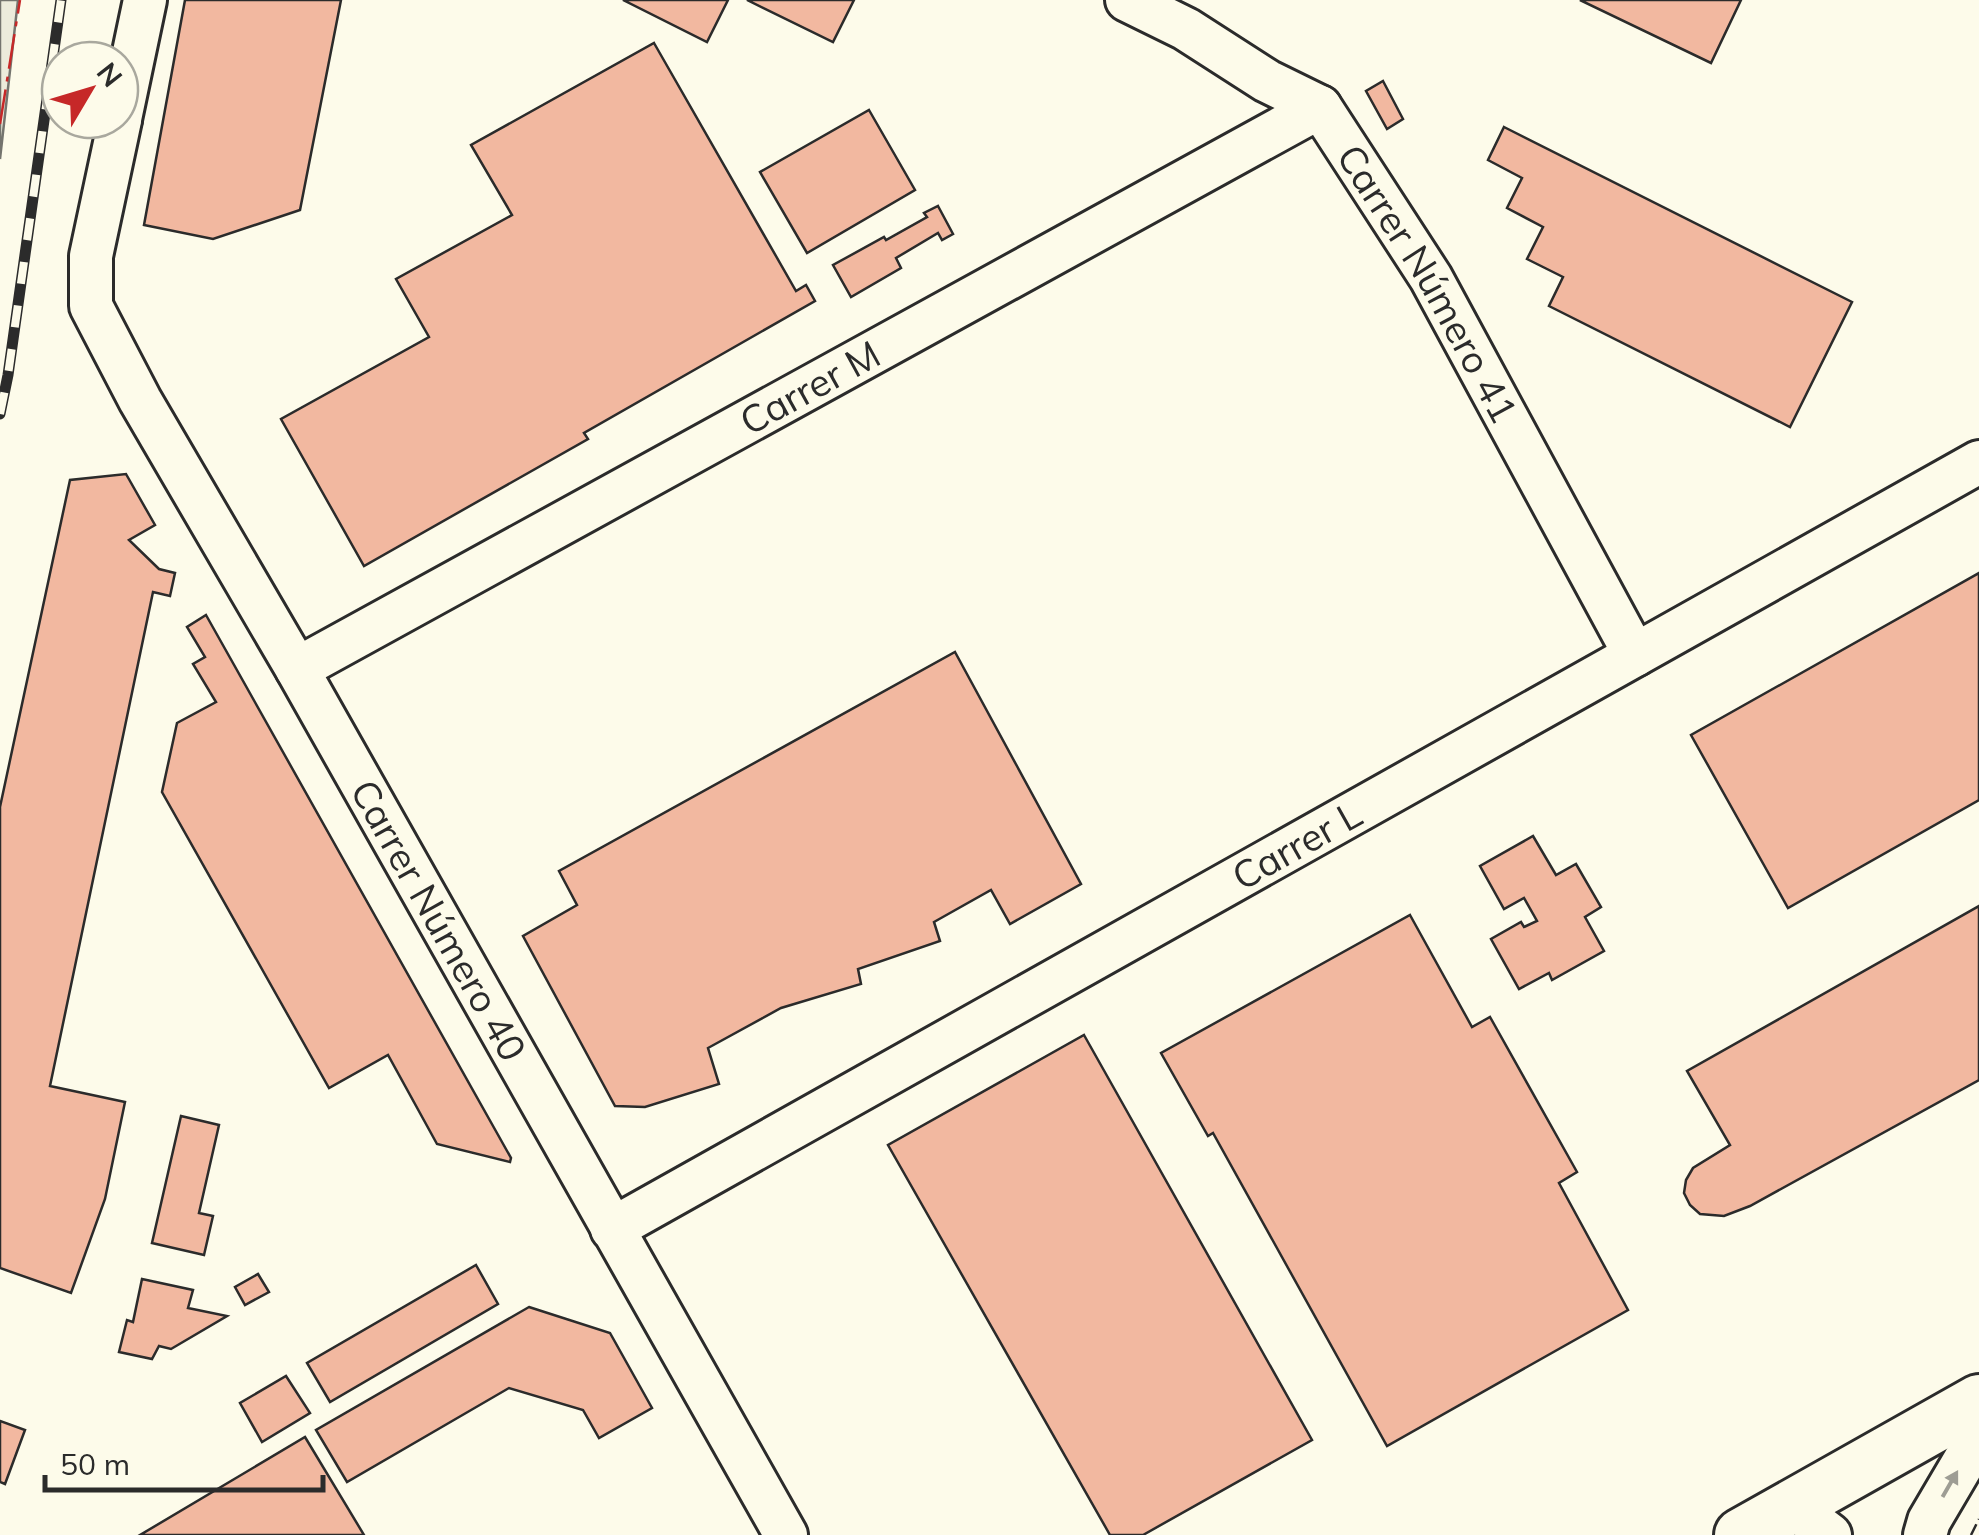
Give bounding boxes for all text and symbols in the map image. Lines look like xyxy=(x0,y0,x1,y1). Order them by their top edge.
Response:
north arrow xyxy=(40,40,140,140)
text: N xyxy=(90,55,130,93)
street label: Carrer Número 41 xyxy=(1327,135,1529,431)
street label: Carrer M xyxy=(731,330,888,445)
street label: Carrer Número 40 xyxy=(340,771,537,1069)
street label: Carrer L xyxy=(1224,789,1370,900)
scale bar xyxy=(45,1430,322,1492)
text: 50 m xyxy=(60,1445,130,1483)
one-way arrow xyxy=(1941,1470,1958,1499)

